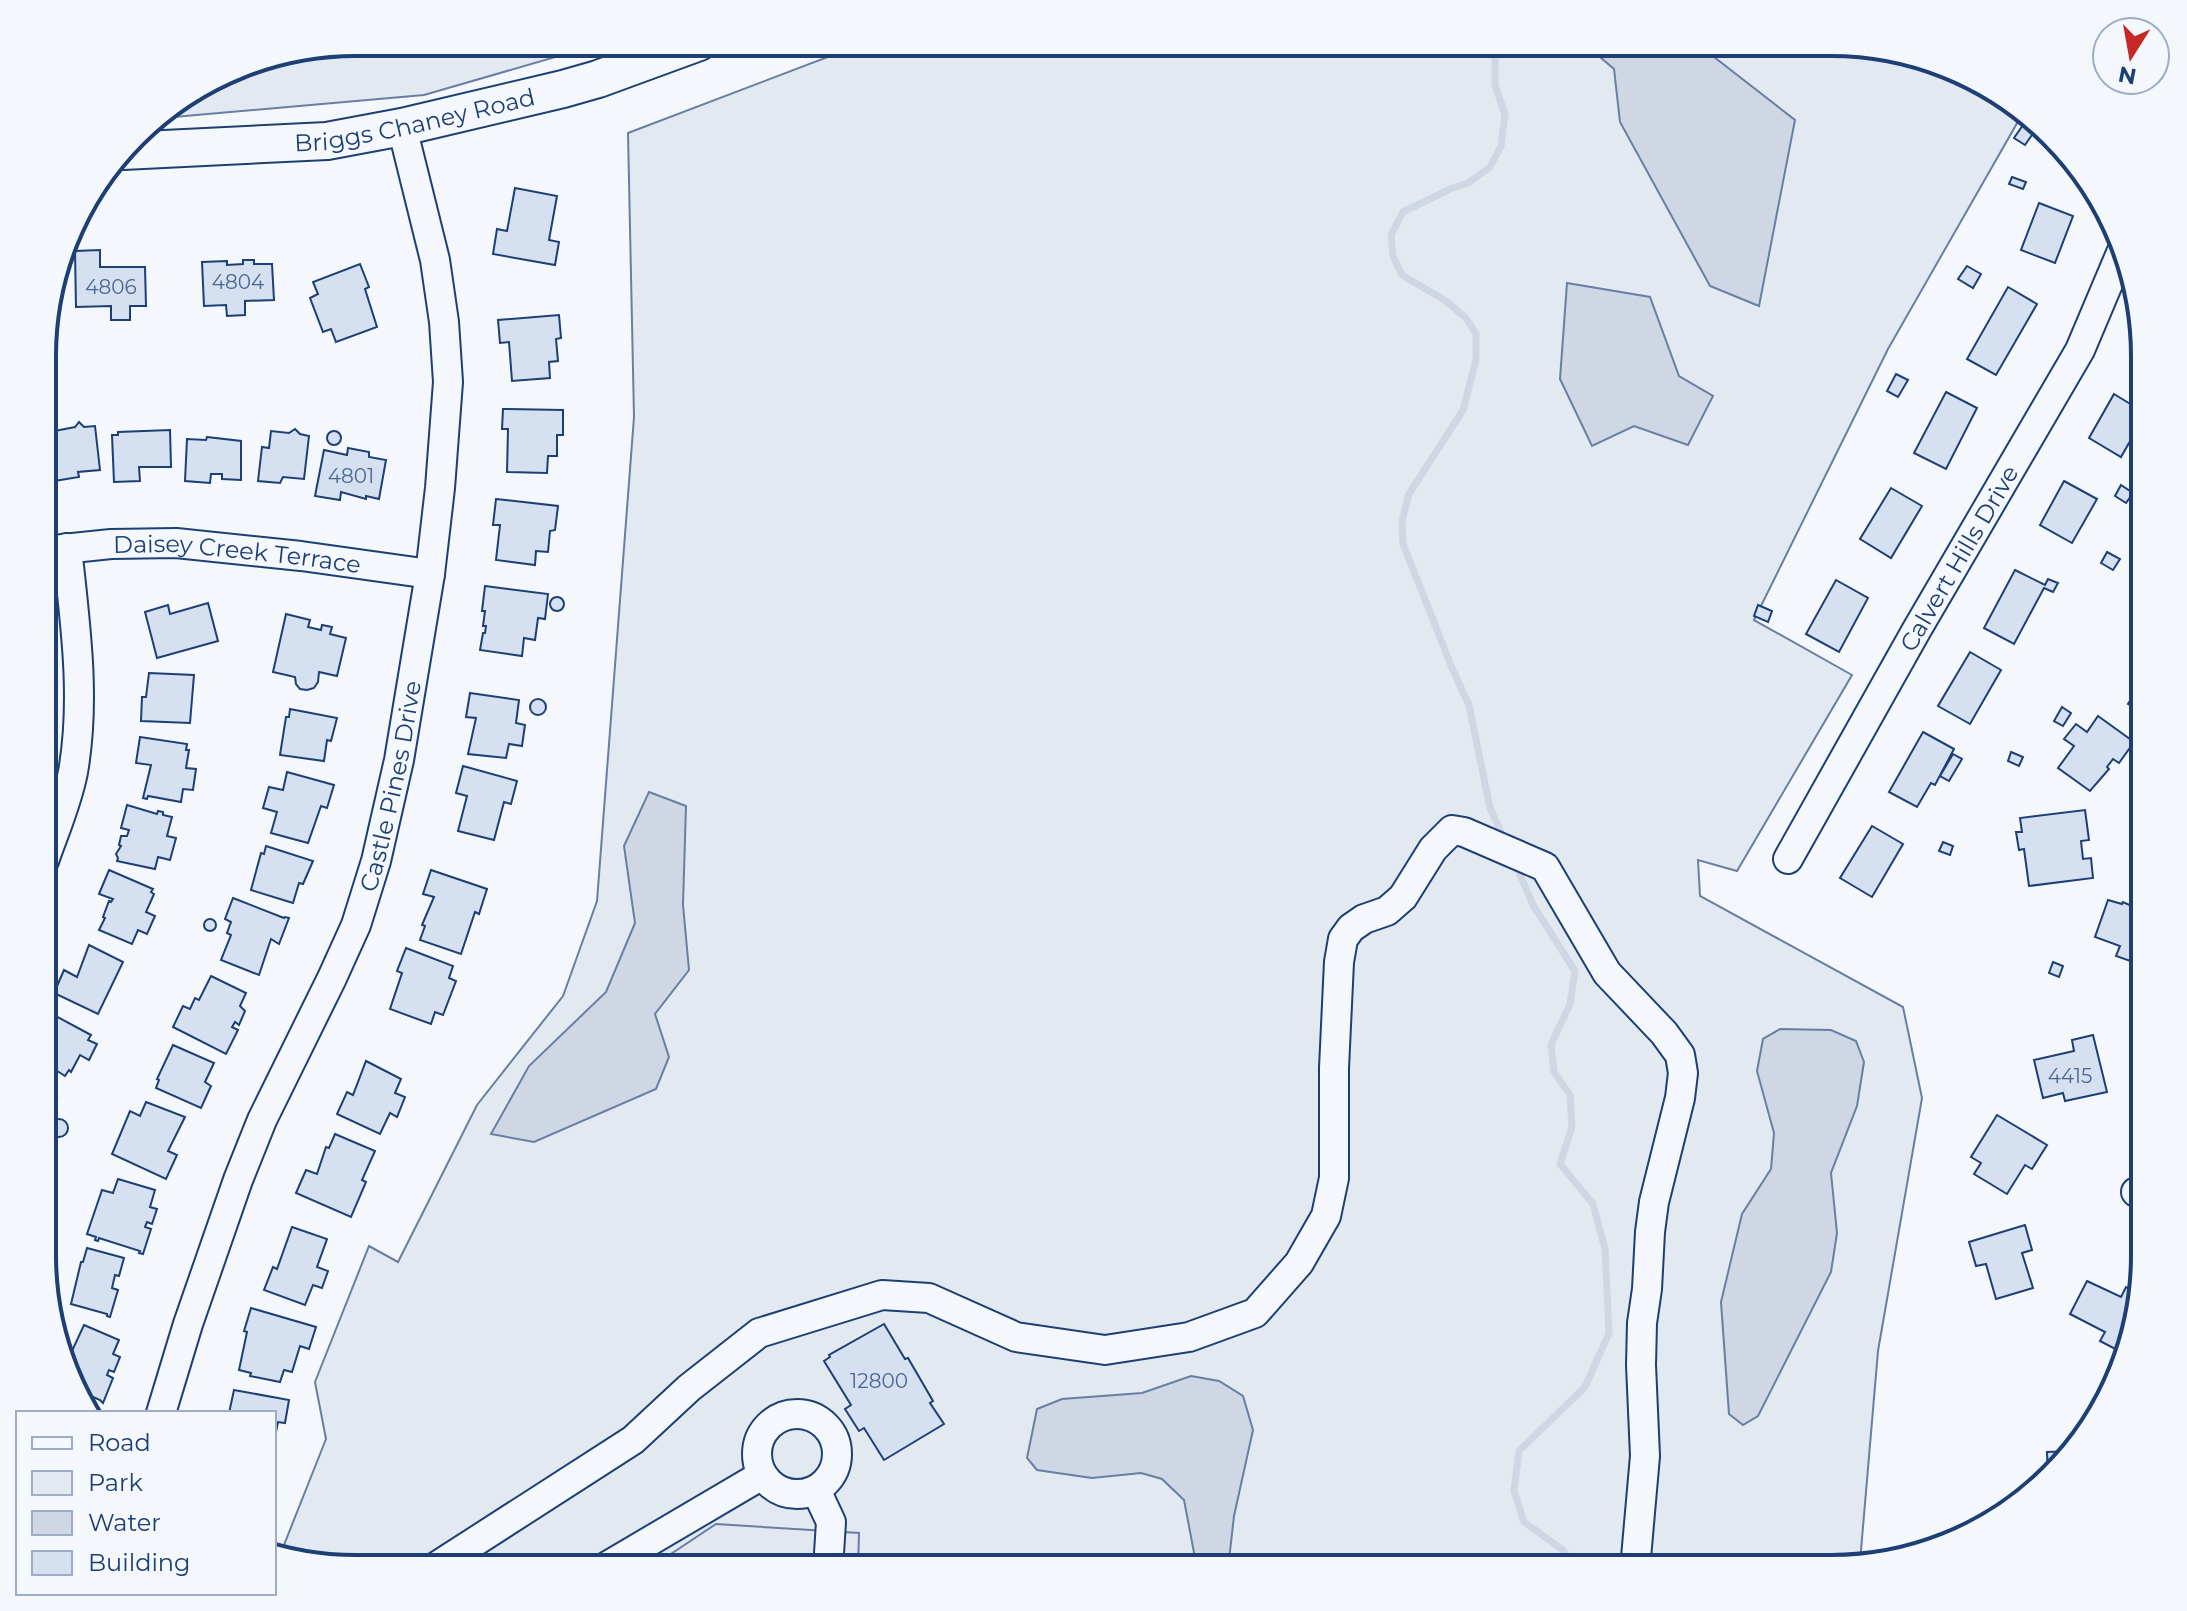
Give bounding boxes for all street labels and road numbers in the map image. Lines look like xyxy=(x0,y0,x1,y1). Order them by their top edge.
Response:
street label: Briggs Chaney Road xyxy=(294,82,538,157)
street label: Calvert Hills Drive xyxy=(1893,460,2024,656)
street label: Daisey Creek Terrace xyxy=(113,528,363,579)
street label: Castle Pines Drive xyxy=(353,678,427,895)

